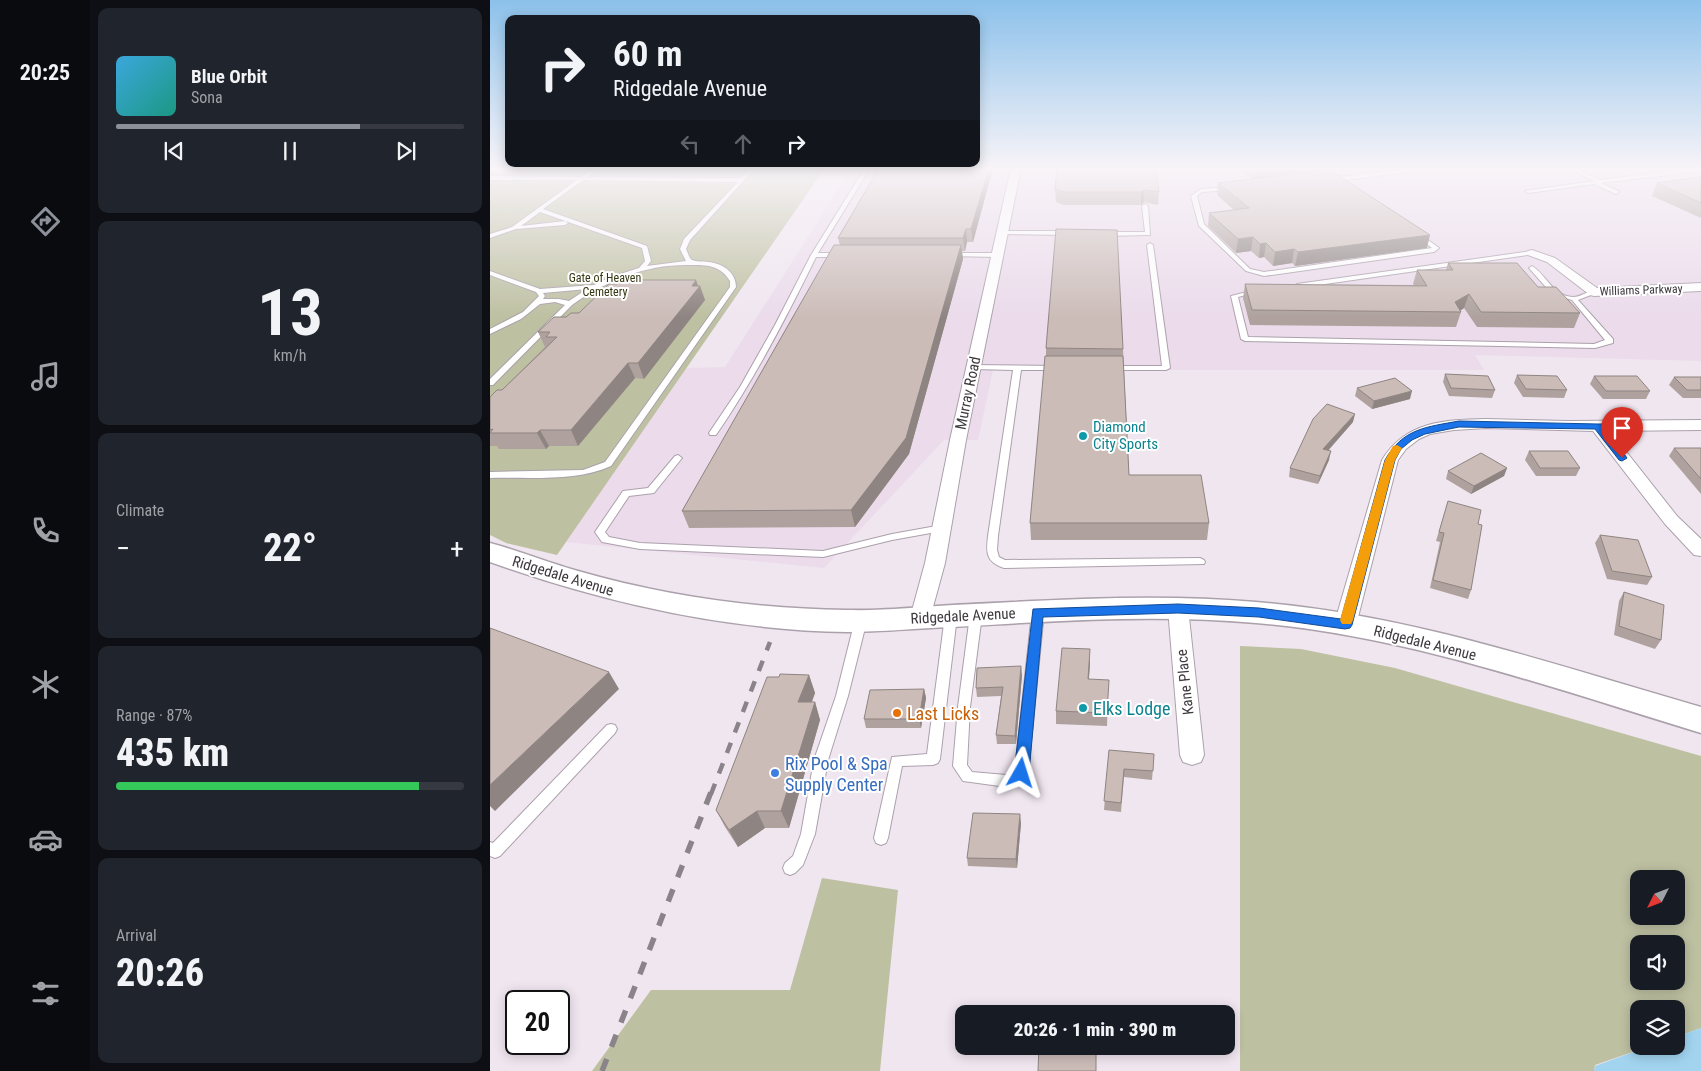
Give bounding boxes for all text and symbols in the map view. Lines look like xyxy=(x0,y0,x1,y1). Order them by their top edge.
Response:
text: 60 m xyxy=(613,34,682,75)
icon: right xyxy=(530,35,595,100)
text: 20:25 xyxy=(20,60,70,85)
text: Blue Orbit xyxy=(191,65,267,88)
text: Ridgedale Avenue xyxy=(613,76,767,101)
text: Sona xyxy=(191,88,223,107)
icon: left xyxy=(676,130,704,158)
icon: ahead xyxy=(729,130,757,158)
icon: right xyxy=(782,130,810,158)
icon: previous xyxy=(160,137,188,165)
icon: pause xyxy=(276,137,304,165)
icon: next xyxy=(392,137,420,165)
icon: directions xyxy=(28,204,63,239)
park label: Gate of Heaven Cemetery xyxy=(569,271,641,299)
text: 13 xyxy=(257,275,323,351)
street label: Williams Parkway xyxy=(1599,282,1683,298)
text: km/h xyxy=(274,346,306,365)
street label: Murray Road xyxy=(951,355,985,431)
icon: music xyxy=(28,359,63,394)
pin xyxy=(1601,407,1643,458)
icon: arrive xyxy=(1608,414,1636,442)
place label: Diamond City Sports xyxy=(1093,418,1158,453)
marker: Diamond City Sports xyxy=(1077,430,1089,442)
text: Climate xyxy=(116,501,164,520)
icon: phone xyxy=(28,513,63,548)
text: 22° xyxy=(263,526,317,570)
text: − xyxy=(116,532,130,565)
text: + xyxy=(450,532,464,565)
street label: Ridgedale Avenue xyxy=(510,552,616,600)
street label: Ridgedale Avenue xyxy=(910,604,1016,628)
street label: Ridgedale Avenue xyxy=(1372,622,1478,664)
street label: Kane Place xyxy=(1173,648,1197,716)
icon: climate xyxy=(28,667,63,702)
place label: Elks Lodge xyxy=(1093,698,1170,719)
marker: Elks Lodge xyxy=(1077,702,1089,714)
place label: Last Licks xyxy=(907,703,979,724)
text: Range · 87% xyxy=(116,706,192,725)
marker: Last Licks xyxy=(891,707,903,719)
text: 435 km xyxy=(116,731,229,775)
position arrow xyxy=(994,746,1046,798)
place label: Rix Pool & Spa Supply Center xyxy=(785,753,888,795)
marker: Rix Pool & Spa Supply Center xyxy=(769,767,781,779)
icon: car xyxy=(28,822,63,857)
north arrow xyxy=(1630,870,1685,925)
map controls xyxy=(1630,870,1685,1055)
text: Arrival xyxy=(116,926,157,945)
button: sound xyxy=(1630,935,1685,990)
text: 20:26 xyxy=(116,951,204,995)
icon: filters xyxy=(28,976,63,1011)
speed limit sign: 20 xyxy=(505,990,570,1055)
button: layers xyxy=(1630,1000,1685,1055)
text: 20:26 · 1 min · 390 m xyxy=(1014,1018,1176,1041)

